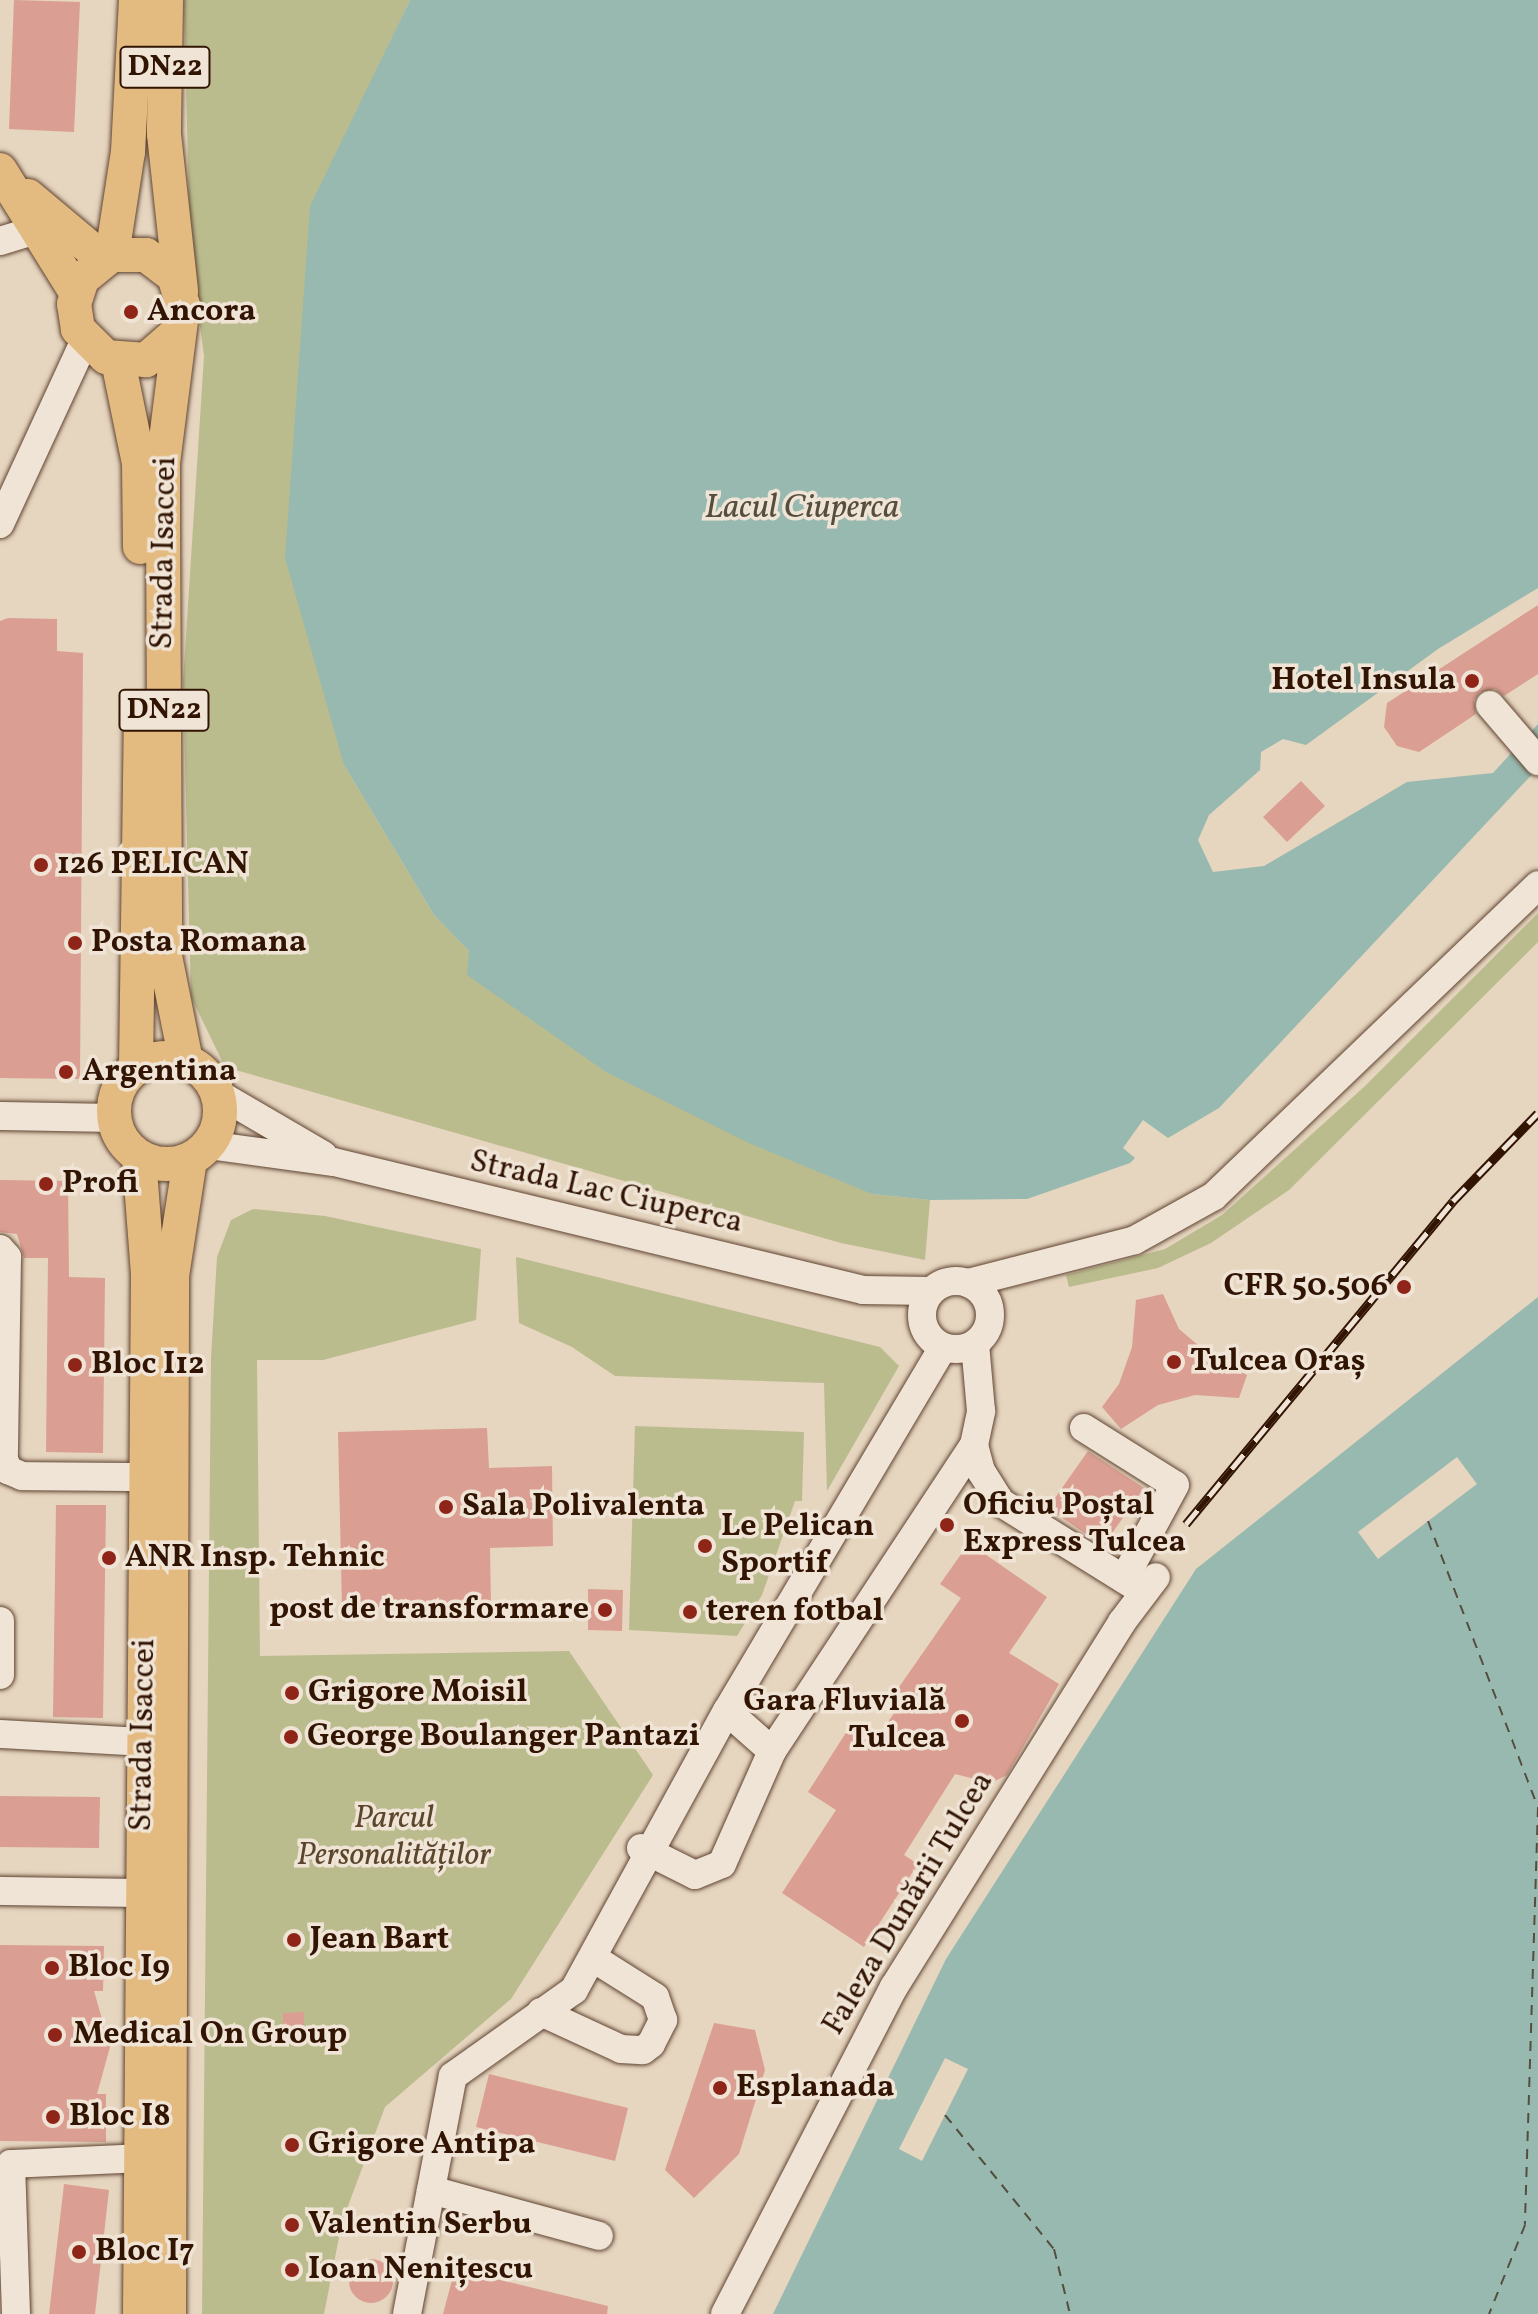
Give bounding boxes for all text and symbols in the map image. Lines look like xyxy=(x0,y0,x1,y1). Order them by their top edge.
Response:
road number: DN22 xyxy=(119,41,211,93)
place label: Ancora xyxy=(147,293,256,331)
marker: Ancora xyxy=(122,303,140,321)
street label: Strada Isaccei xyxy=(144,456,186,650)
water label: Lacul Ciuperca xyxy=(705,489,899,529)
place label: Hotel Insula xyxy=(1271,662,1456,700)
marker: Hotel Insula xyxy=(1463,672,1481,690)
road number: DN22 xyxy=(118,684,210,736)
place label: 126 PELICAN xyxy=(57,846,249,884)
marker: 126 PELICAN xyxy=(32,856,50,874)
place label: Posta Romana xyxy=(91,924,306,962)
marker: Posta Romana xyxy=(66,934,84,952)
place label: Argentina xyxy=(82,1053,236,1091)
marker: Argentina xyxy=(57,1063,75,1081)
street label: Strada Lac Ciuperca xyxy=(466,1143,746,1243)
place label: Profi xyxy=(62,1165,139,1203)
marker: Profi xyxy=(37,1175,55,1193)
place label: CFR 50.506 xyxy=(1224,1268,1388,1306)
marker: CFR 50.506 xyxy=(1395,1278,1413,1296)
place label: Tulcea Oraș xyxy=(1190,1343,1365,1381)
place label: Bloc I12 xyxy=(91,1346,205,1384)
marker: Tulcea Oraș xyxy=(1165,1353,1183,1371)
marker: Bloc I12 xyxy=(66,1356,84,1374)
place label: Sala Polivalenta xyxy=(462,1488,705,1526)
place label: Oficiu Poștal Express Tulcea xyxy=(963,1488,1186,1563)
marker: Sala Polivalenta xyxy=(437,1498,455,1516)
place label: Le Pelican Sportif xyxy=(721,1509,874,1584)
marker: Oficiu Poștal Express Tulcea xyxy=(938,1516,956,1534)
marker: Le Pelican Sportif xyxy=(696,1537,714,1555)
place label: ANR Insp. Tehnic xyxy=(125,1539,385,1577)
marker: ANR Insp. Tehnic xyxy=(100,1549,118,1567)
place label: post de transformare xyxy=(269,1591,589,1629)
place label: teren fotbal xyxy=(706,1593,884,1631)
marker: post de transformare xyxy=(596,1601,614,1619)
marker: teren fotbal xyxy=(681,1603,699,1621)
street label: Strada Isaccei xyxy=(123,1638,165,1832)
place label: Grigore Moisil xyxy=(308,1674,527,1712)
marker: Grigore Moisil xyxy=(283,1684,301,1702)
place label: Gara Fluvială Tulcea xyxy=(743,1684,946,1759)
marker: Gara Fluvială Tulcea xyxy=(953,1712,971,1730)
place label: George Boulanger Pantazi xyxy=(307,1718,700,1756)
marker: George Boulanger Pantazi xyxy=(282,1728,300,1746)
street label: Faleza Dunării Tulcea xyxy=(815,1765,1003,2043)
park label: Parcul Personalităților xyxy=(297,1801,491,1876)
place label: Jean Bart xyxy=(310,1921,449,1959)
marker: Jean Bart xyxy=(285,1931,303,1949)
place label: Bloc I9 xyxy=(68,1949,170,1987)
marker: Bloc I9 xyxy=(43,1959,61,1977)
place label: Medical On Group xyxy=(73,2016,347,2054)
marker: Medical On Group xyxy=(44,2024,66,2046)
place label: Esplanada xyxy=(736,2069,894,2107)
marker: Esplanada xyxy=(711,2079,729,2097)
place label: Bloc I8 xyxy=(69,2098,171,2136)
marker: Bloc I8 xyxy=(44,2108,62,2126)
place label: Grigore Antipa xyxy=(308,2126,535,2164)
marker: Grigore Antipa xyxy=(283,2136,301,2154)
place label: Valentin Serbu xyxy=(308,2206,532,2244)
marker: Valentin Serbu xyxy=(283,2216,301,2234)
place label: Bloc I7 xyxy=(95,2233,194,2271)
marker: Bloc I7 xyxy=(70,2243,88,2261)
place label: Ioan Nenițescu xyxy=(308,2251,533,2289)
marker: Ioan Nenițescu xyxy=(283,2261,301,2279)

